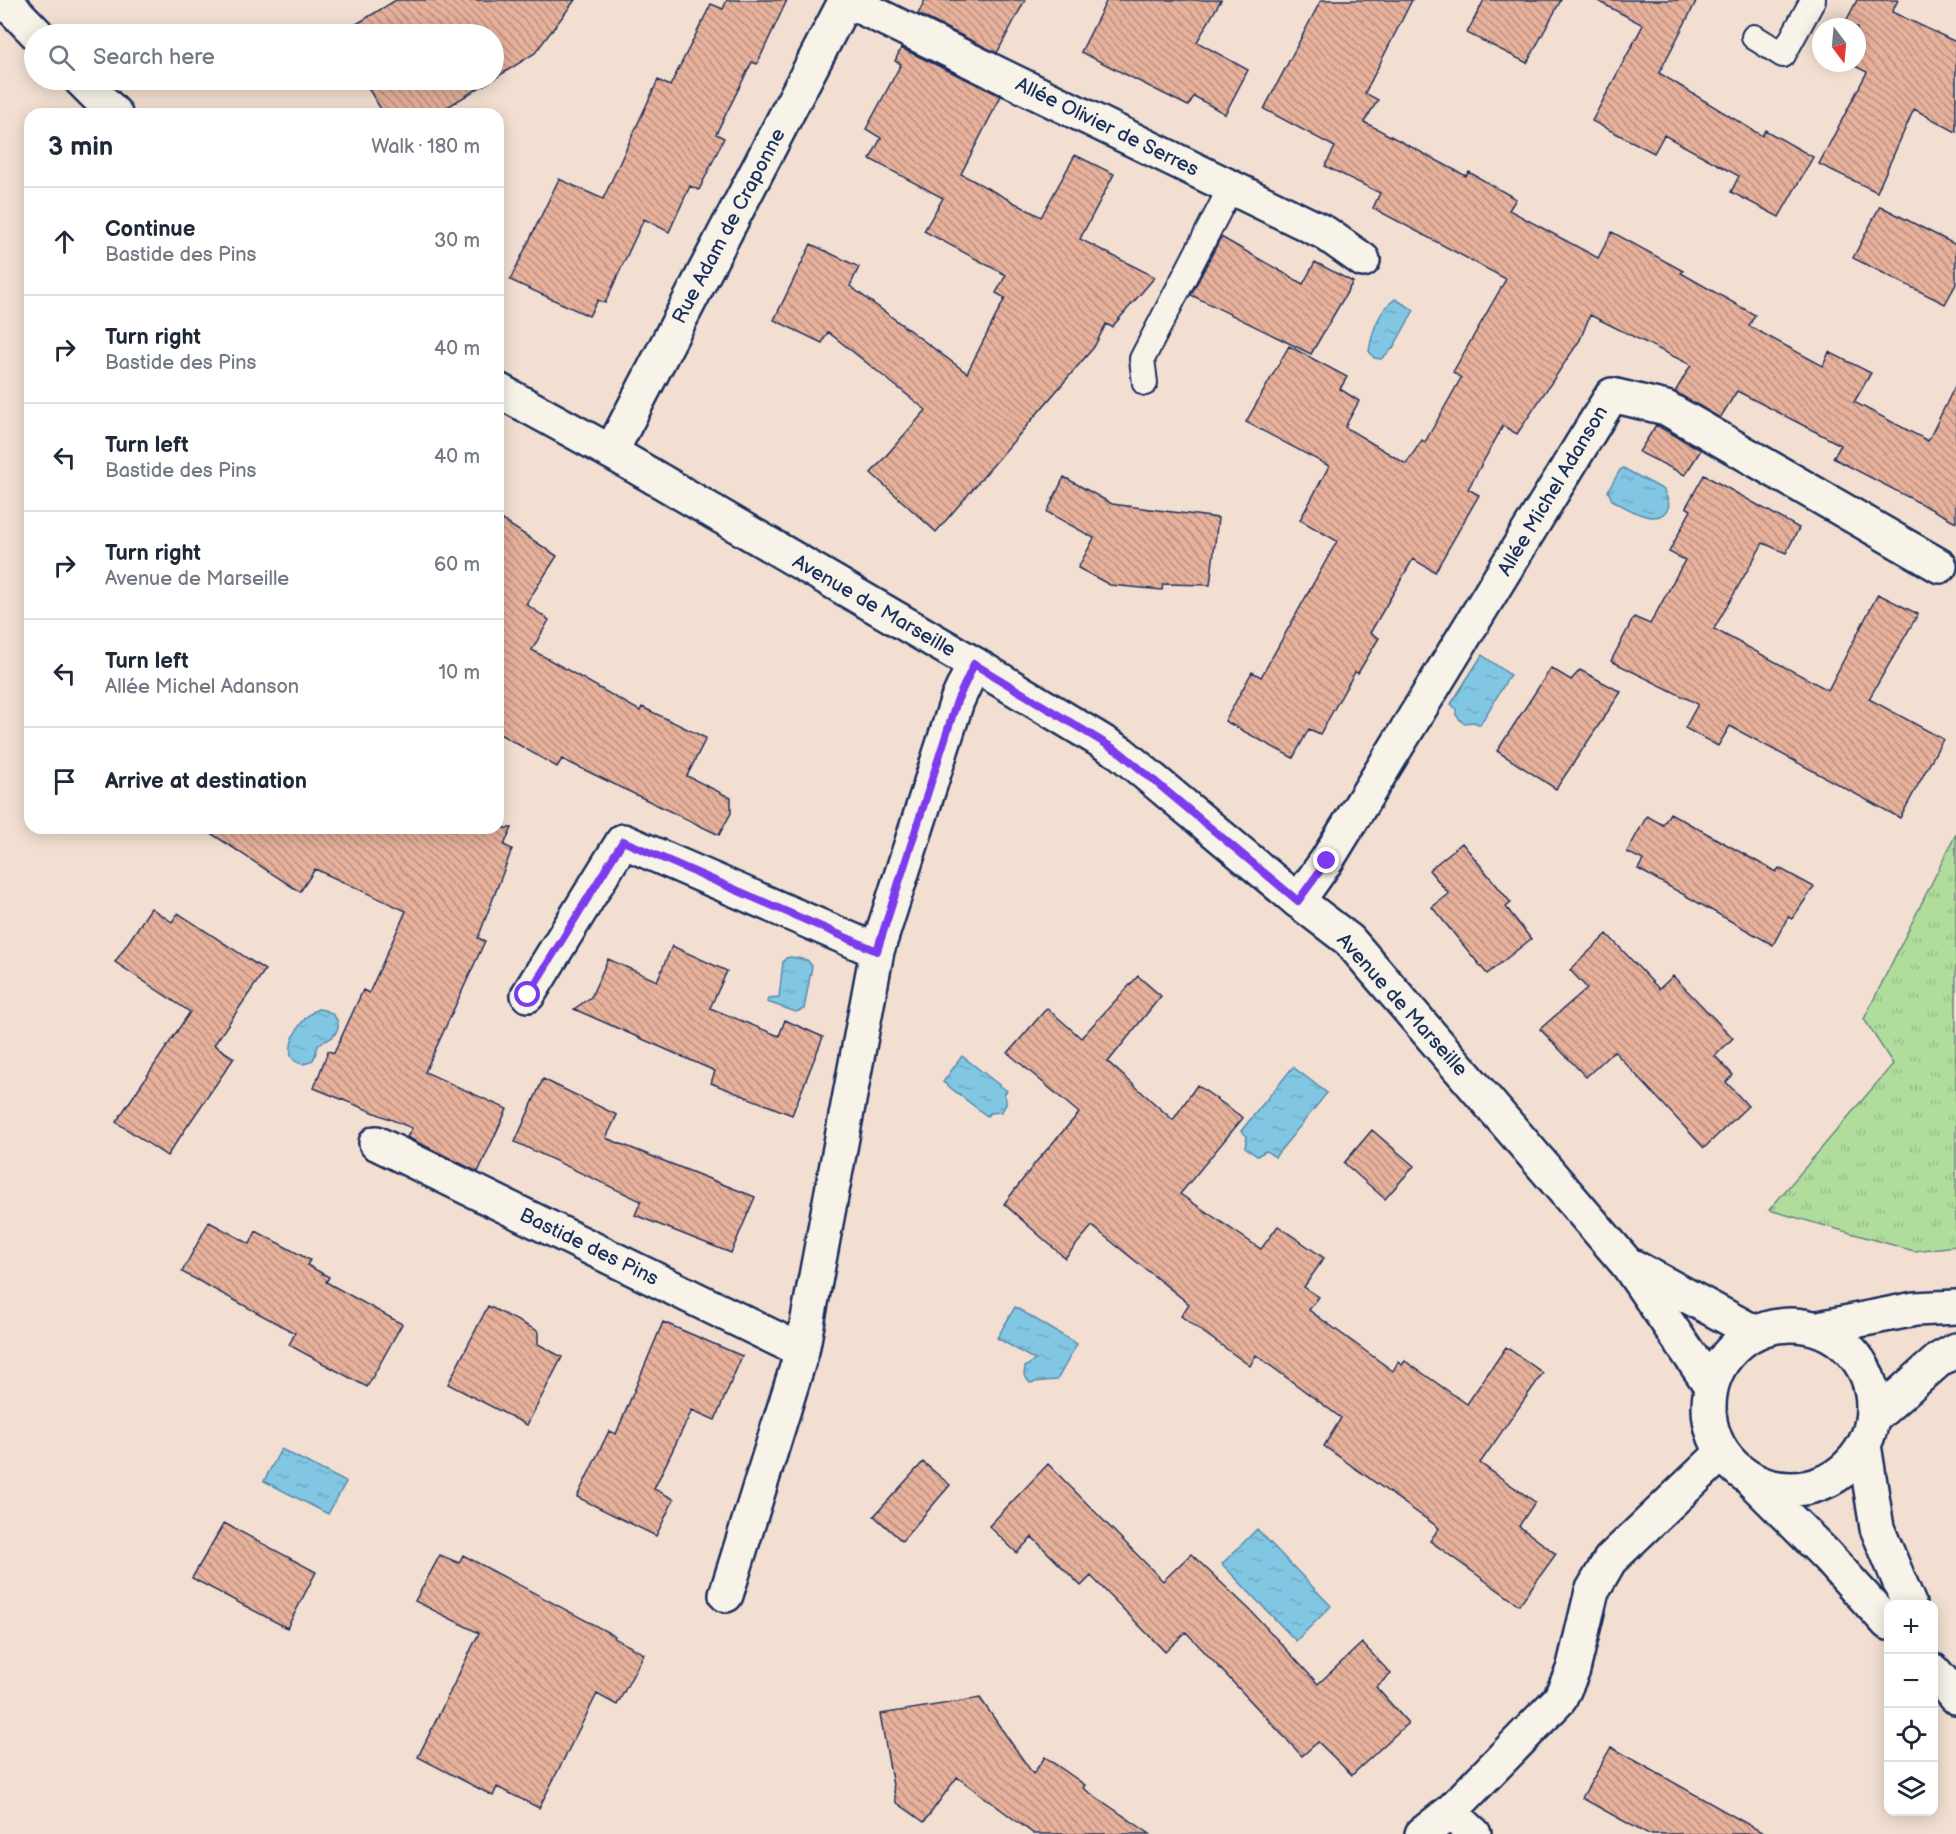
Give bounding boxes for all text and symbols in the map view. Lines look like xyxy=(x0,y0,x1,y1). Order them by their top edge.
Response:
north arrow xyxy=(1812,18,1866,72)
search box xyxy=(24,24,504,90)
icon: search xyxy=(45,41,78,74)
text: Search here xyxy=(93,44,215,71)
street label: Allée Olivier de Serres xyxy=(1011,72,1203,182)
street label: Rue Adam de Craponne xyxy=(667,124,791,328)
text: 3 min xyxy=(48,132,113,163)
text: Walk · 180 m xyxy=(371,135,480,159)
text: Continue xyxy=(105,216,195,243)
icon: ahead xyxy=(48,225,81,258)
text: 30 m xyxy=(434,229,480,253)
text: Bastide des Pins xyxy=(105,243,257,267)
text: Turn right xyxy=(105,324,201,351)
icon: right xyxy=(48,333,81,366)
text: 40 m xyxy=(434,337,480,361)
text: Bastide des Pins xyxy=(105,351,257,375)
street label: Allée Michel Adanson xyxy=(1493,402,1613,580)
text: Turn left xyxy=(105,432,189,459)
icon: left xyxy=(48,441,81,474)
text: 40 m xyxy=(434,445,480,469)
text: Bastide des Pins xyxy=(105,459,257,483)
text: Turn right xyxy=(105,540,201,567)
icon: right xyxy=(48,549,81,582)
street label: Avenue de Marseille xyxy=(788,550,960,662)
text: 60 m xyxy=(434,553,480,577)
text: Avenue de Marseille xyxy=(105,567,289,591)
text: Turn left xyxy=(105,648,189,675)
icon: left xyxy=(48,657,81,690)
text: 10 m xyxy=(439,661,480,685)
text: Allée Michel Adanson xyxy=(105,675,299,699)
icon: arrive xyxy=(48,765,81,798)
text: Arrive at destination xyxy=(105,768,307,795)
route end xyxy=(1313,847,1339,873)
street label: Avenue de Marseille xyxy=(1331,929,1473,1082)
route start xyxy=(514,981,540,1007)
street label: Bastide des Pins xyxy=(516,1203,662,1291)
map controls xyxy=(1884,1600,1938,1816)
button: + xyxy=(1884,1600,1938,1654)
button: − xyxy=(1884,1654,1938,1708)
button: locate xyxy=(1884,1708,1938,1762)
button: layers xyxy=(1884,1762,1938,1816)

